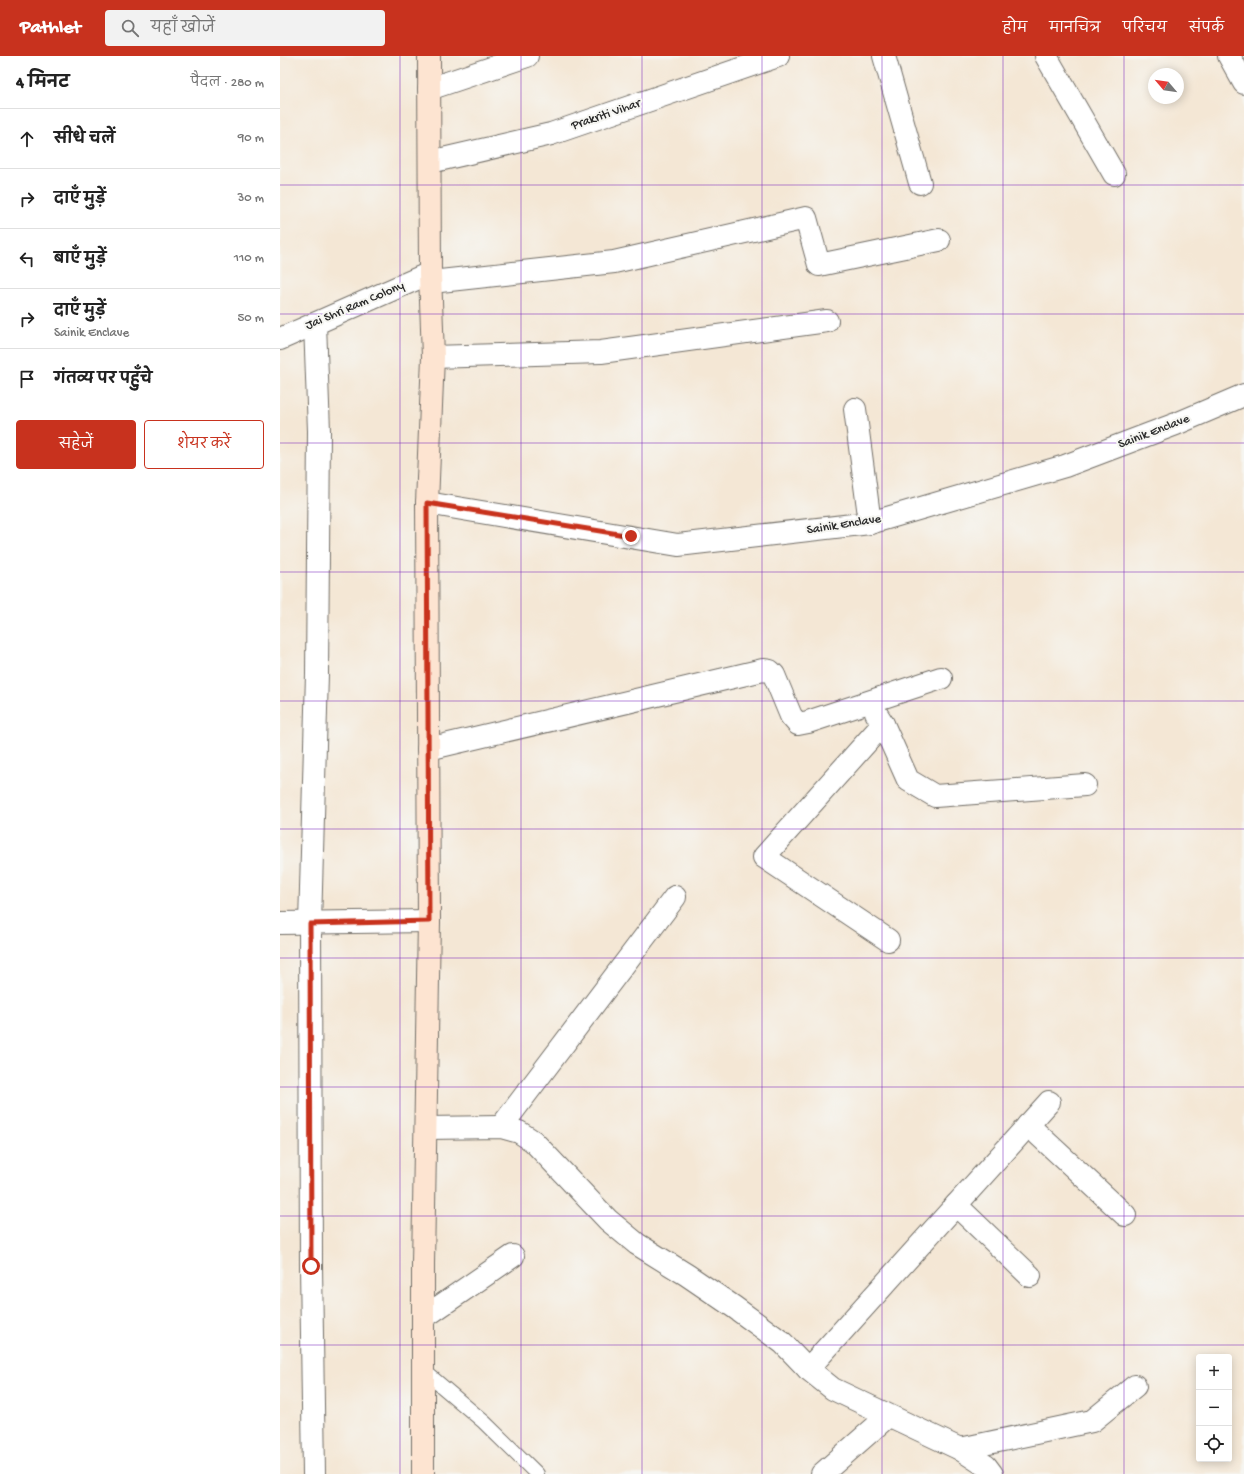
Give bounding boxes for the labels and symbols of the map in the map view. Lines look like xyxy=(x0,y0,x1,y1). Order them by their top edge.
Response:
north arrow xyxy=(1148,68,1184,104)
street label: Prakriti Vihar xyxy=(568,96,644,134)
street label: Jai Shri Ram Colony xyxy=(303,278,407,334)
street label: Sainik Enclave xyxy=(1116,411,1192,452)
street label: Sainik Enclave xyxy=(806,512,883,538)
route end xyxy=(622,527,640,545)
route start xyxy=(302,1257,320,1275)

